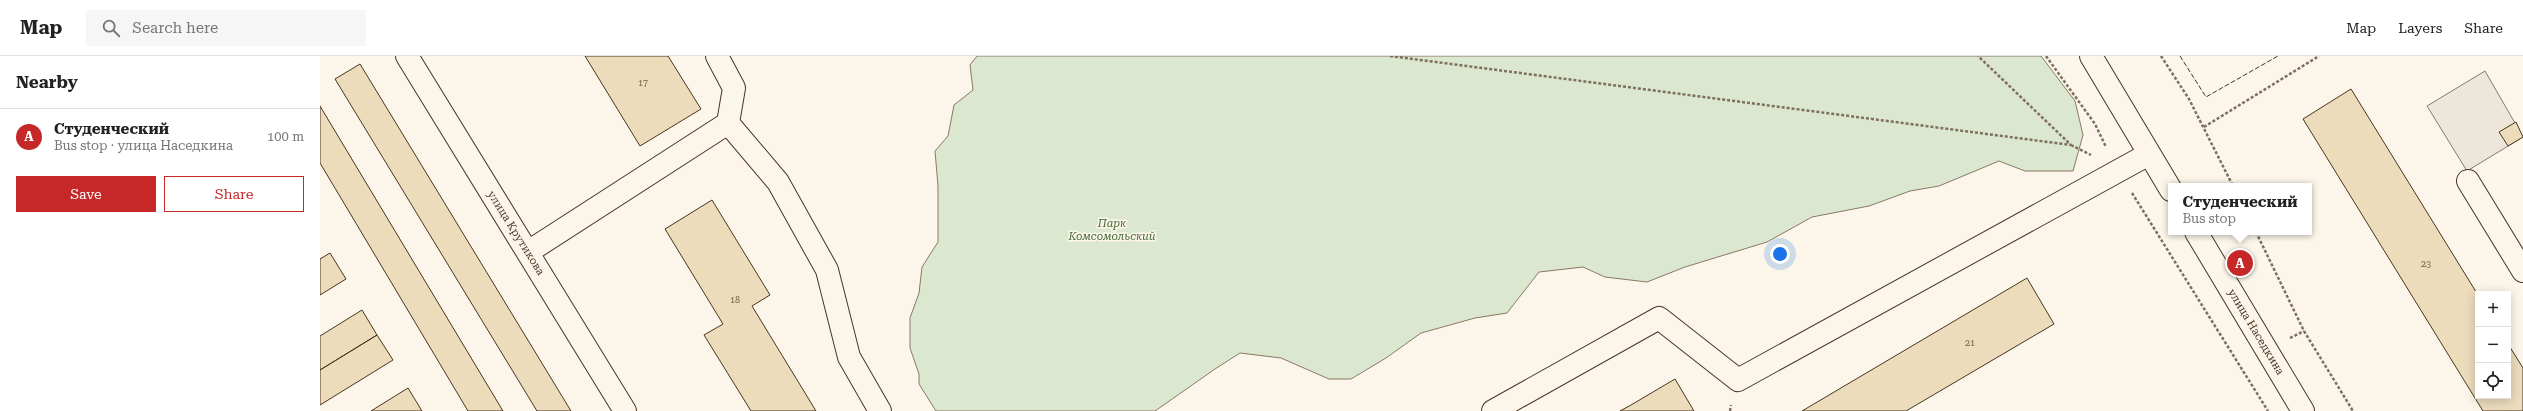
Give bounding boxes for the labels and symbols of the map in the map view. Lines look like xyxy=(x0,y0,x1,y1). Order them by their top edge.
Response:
house number: 17 xyxy=(638,78,648,88)
street label: улица Крутикова xyxy=(485,188,547,278)
park label: Парк Комсомольский xyxy=(1067,217,1156,243)
your location xyxy=(1770,244,1790,264)
pin: A xyxy=(2227,248,2253,278)
house number: 23 xyxy=(2421,259,2431,269)
street label: улица Наседкина xyxy=(2225,287,2287,377)
house number: 18 xyxy=(730,295,740,305)
house number: 21 xyxy=(1965,338,1975,348)

